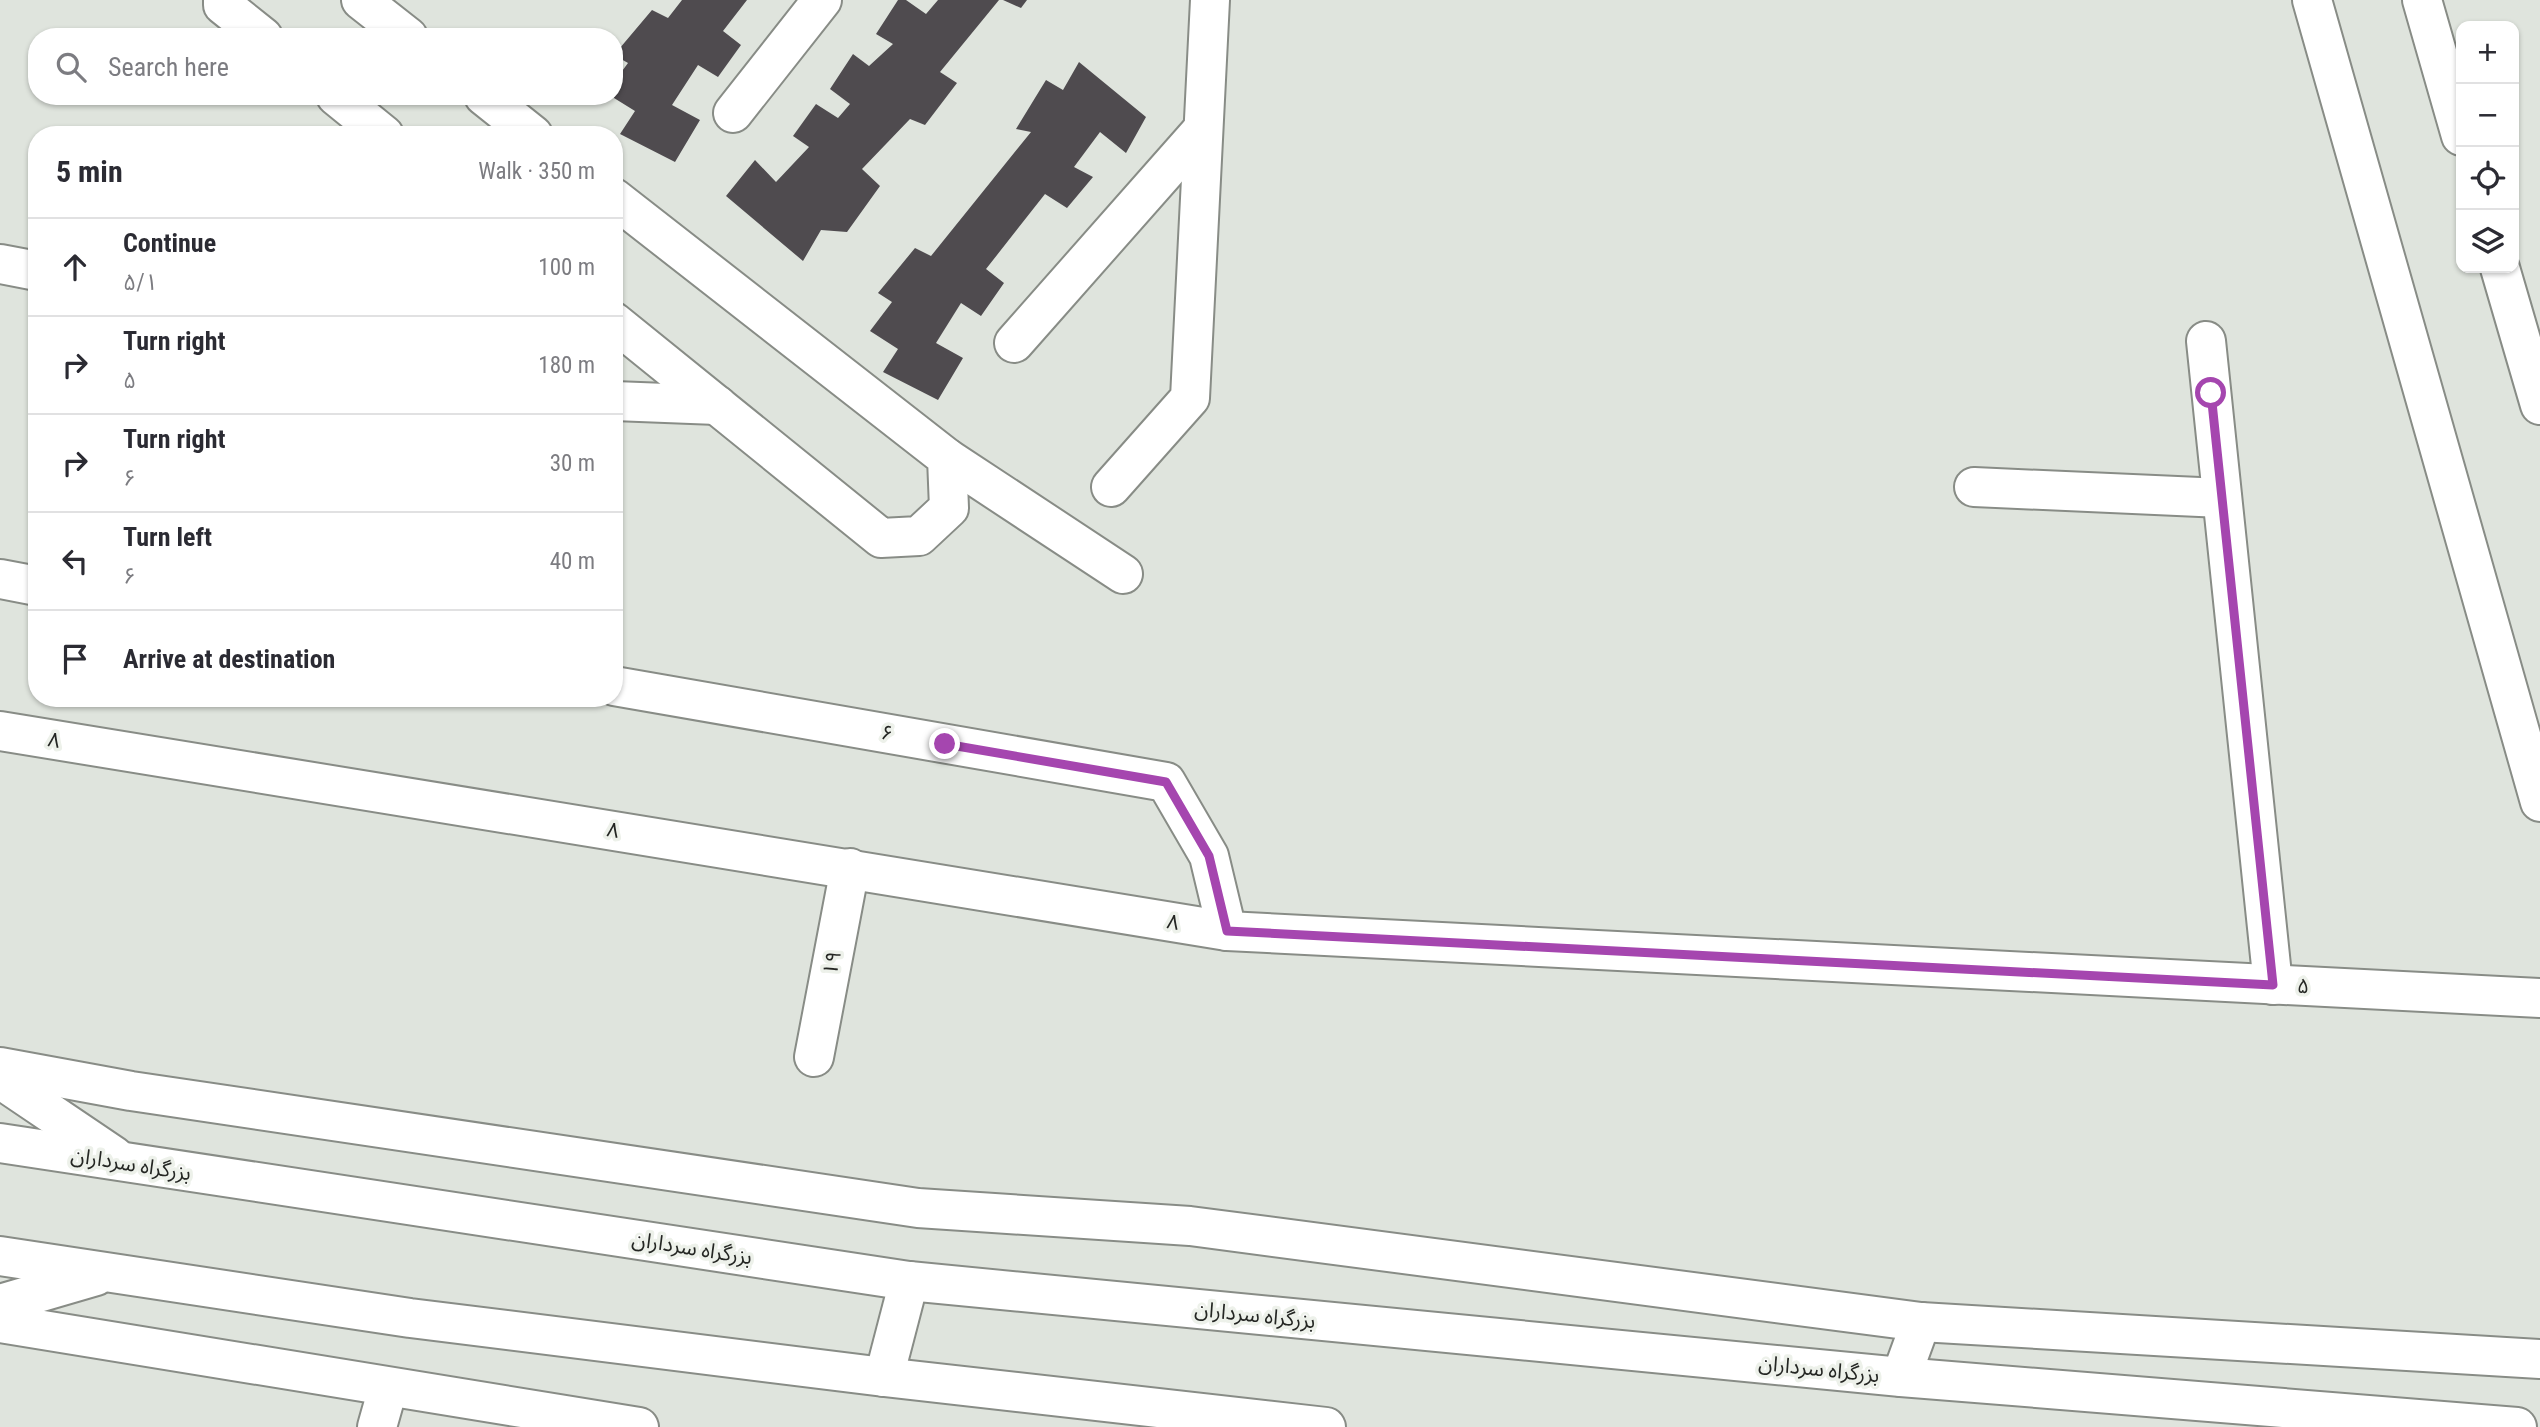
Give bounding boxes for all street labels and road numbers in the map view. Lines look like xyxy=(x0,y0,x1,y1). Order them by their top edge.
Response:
street label: ۶ xyxy=(879,720,895,746)
street label: ۸ xyxy=(46,727,62,753)
street label: ۸ xyxy=(605,817,621,843)
street label: ۸ xyxy=(1165,909,1181,935)
street label: ۱۹ xyxy=(818,949,846,977)
street label: ۵ xyxy=(2296,974,2310,998)
street label: بزرگراه سرداران xyxy=(69,1143,193,1185)
street label: بزرگراه سرداران xyxy=(630,1227,754,1269)
street label: بزرگراه سرداران xyxy=(1193,1297,1317,1333)
street label: بزرگراه سرداران xyxy=(1757,1351,1881,1387)

